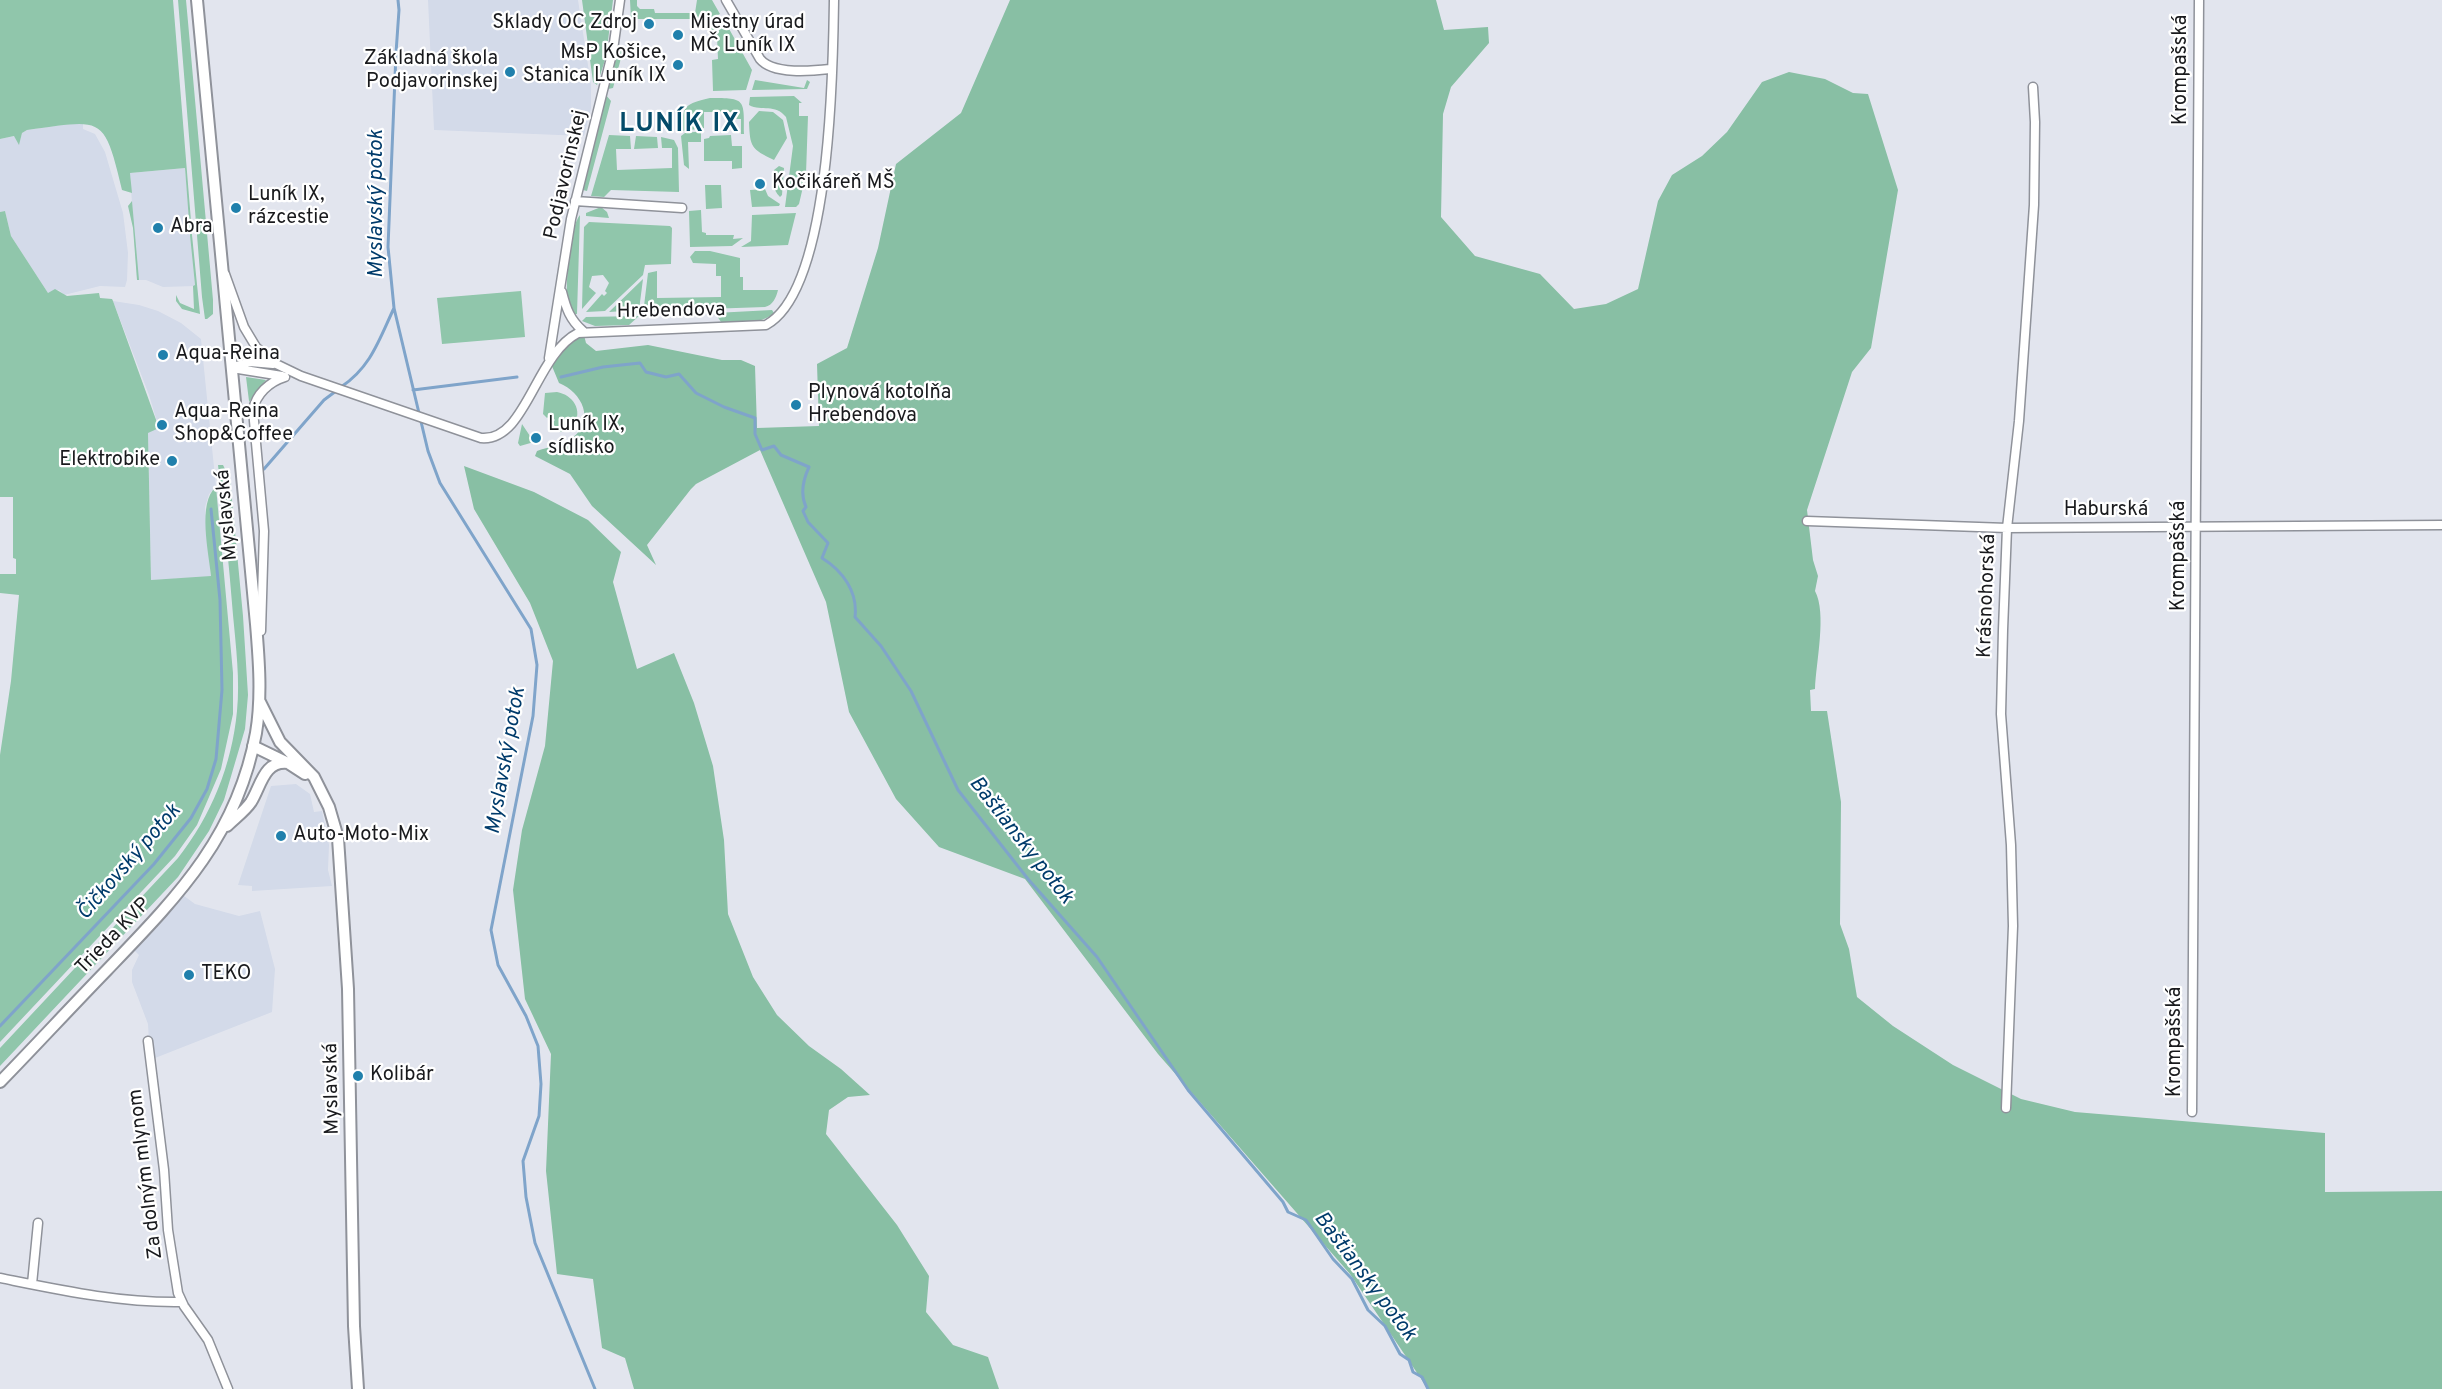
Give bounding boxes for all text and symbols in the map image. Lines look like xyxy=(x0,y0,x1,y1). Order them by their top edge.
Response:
place label: Sklady OC Zdroj xyxy=(492,12,637,36)
place label: Miestny úrad MČ Luník IX xyxy=(690,12,805,59)
street label: Krompašská xyxy=(2170,15,2194,125)
marker: Sklady OC Zdroj xyxy=(642,17,656,31)
marker: Miestny úrad MČ Luník IX xyxy=(671,28,685,42)
place label: MsP Košice, Stanica Luník IX xyxy=(523,42,666,89)
place label: Základná škola Podjavorinskej xyxy=(364,48,498,95)
marker: MsP Košice, Stanica Luník IX xyxy=(671,58,685,72)
marker: Základná škola Podjavorinskej xyxy=(503,65,517,79)
street label: Podjavorinskej xyxy=(540,108,594,242)
district label: LUNÍK IX xyxy=(619,110,741,142)
water label: Myslavský potok xyxy=(365,130,391,278)
place label: Kočikáreň MŠ xyxy=(772,172,895,196)
marker: Kočikáreň MŠ xyxy=(753,177,767,191)
place label: Luník IX, rázcestie xyxy=(248,184,329,231)
marker: Luník IX, rázcestie xyxy=(229,201,243,215)
place label: Abra xyxy=(170,216,213,240)
marker: Abra xyxy=(151,221,165,235)
street label: Hrebendova xyxy=(616,299,726,325)
place label: Aqua-Reina xyxy=(175,343,280,367)
marker: Aqua-Reina xyxy=(156,348,170,362)
place label: Plynová kotolňa Hrebendova xyxy=(808,382,951,429)
marker: Plynová kotolňa Hrebendova xyxy=(789,398,803,412)
place label: Aqua-Reina Shop&Coffee xyxy=(174,401,293,448)
place label: Luník IX, sídlisko xyxy=(548,414,624,461)
marker: Aqua-Reina Shop&Coffee xyxy=(155,418,169,432)
marker: Luník IX, sídlisko xyxy=(529,431,543,445)
place label: Elektrobike xyxy=(59,449,160,473)
marker: Elektrobike xyxy=(165,454,179,468)
street label: Myslavská xyxy=(212,468,244,562)
street label: Haburská xyxy=(2064,499,2148,523)
street label: Krompašská xyxy=(2168,501,2192,611)
street label: Krásnohorská xyxy=(1974,533,2002,659)
water label: Myslavský potok xyxy=(482,686,532,836)
water label: Baštiansky potok xyxy=(962,772,1078,910)
water label: Čičkovský potok xyxy=(73,800,187,926)
place label: Auto-Moto-Mix xyxy=(293,824,429,848)
marker: Auto-Moto-Mix xyxy=(274,829,288,843)
street label: Trieda KVP xyxy=(71,894,157,980)
place label: TEKO xyxy=(201,963,251,987)
marker: TEKO xyxy=(182,968,196,982)
street label: Krompašská xyxy=(2164,987,2188,1097)
street label: Myslavská xyxy=(320,1043,346,1135)
place label: Kolibár xyxy=(370,1064,434,1088)
marker: Kolibár xyxy=(351,1069,365,1083)
street label: Za dolným mlynom xyxy=(125,1087,169,1261)
water label: Baštiansky potok xyxy=(1307,1208,1421,1346)

